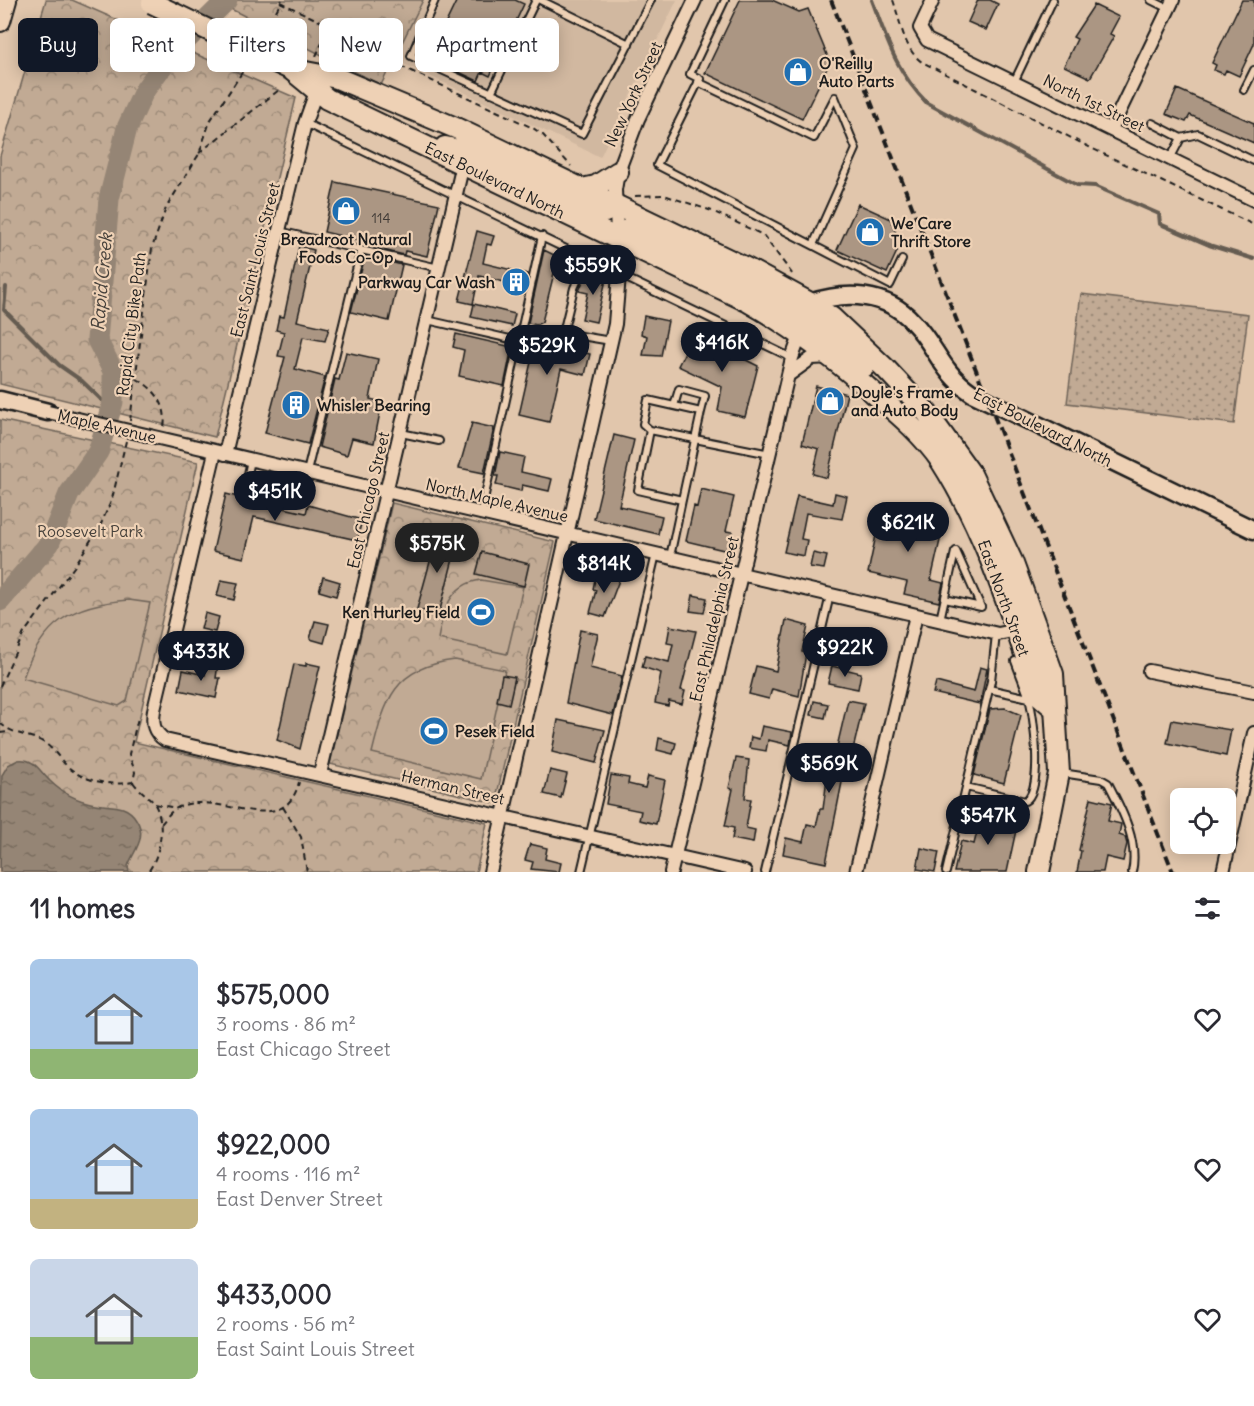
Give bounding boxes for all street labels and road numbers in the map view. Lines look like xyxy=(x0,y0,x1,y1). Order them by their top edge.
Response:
street label: New York Street xyxy=(600,38,666,150)
street label: North 1st Street xyxy=(1040,70,1149,136)
street label: East Boulevard North xyxy=(422,137,568,223)
street label: East Saint Louis Street xyxy=(226,180,284,340)
street label: Rapid City Bike Path xyxy=(112,251,150,397)
street label: East Boulevard North xyxy=(970,383,1116,471)
street label: Maple Avenue xyxy=(56,405,158,447)
street label: East Chicago Street xyxy=(343,429,394,570)
street label: North Maple Avenue xyxy=(424,474,570,526)
street label: East Philadelphia Street xyxy=(685,534,743,704)
street label: East North Street xyxy=(974,537,1035,659)
street label: Herman Street xyxy=(399,765,507,809)

